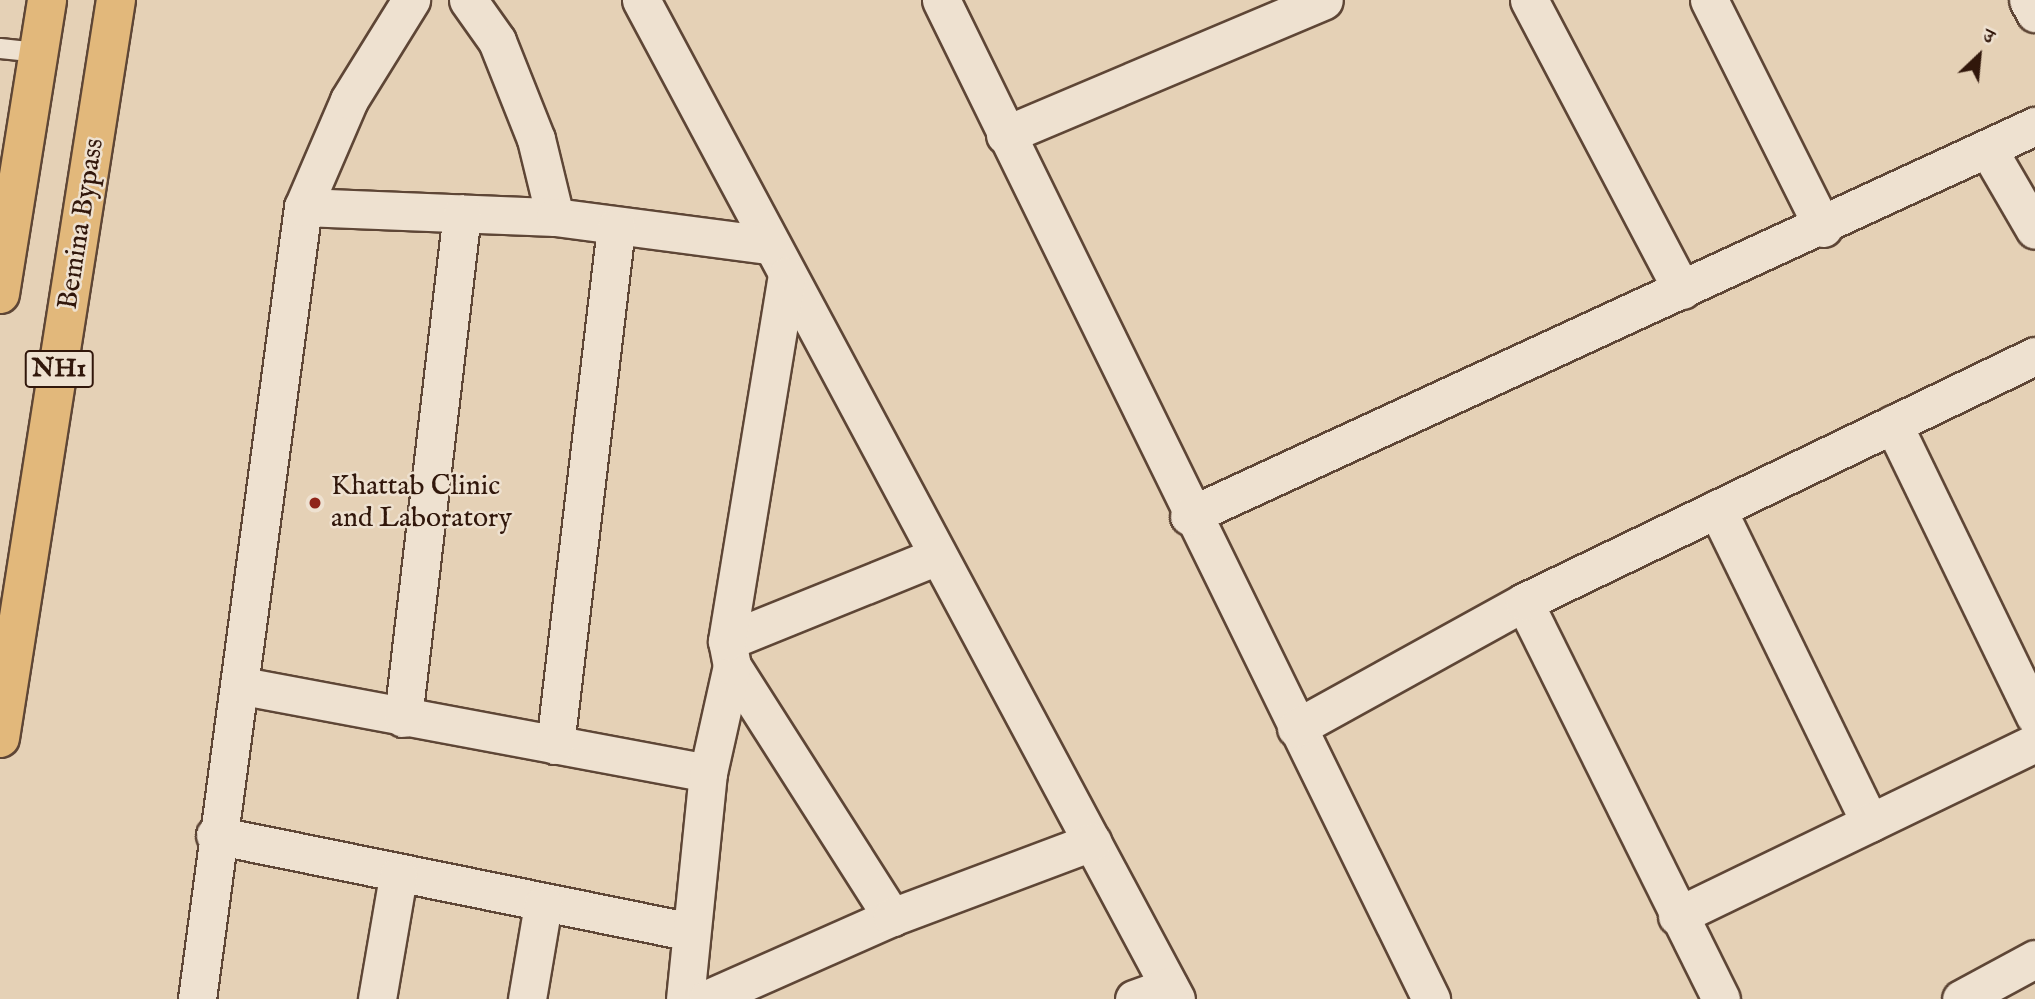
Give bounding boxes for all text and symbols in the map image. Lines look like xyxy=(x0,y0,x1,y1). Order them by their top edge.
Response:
north arrow xyxy=(1944,21,2014,91)
text: उ xyxy=(1979,24,1998,50)
street label: Bemina Bypass xyxy=(52,136,112,312)
road number: NH1 xyxy=(24,346,94,392)
place label: Khattab Clinic and Laboratory xyxy=(331,470,512,536)
marker: Khattab Clinic and Laboratory xyxy=(305,493,325,513)

